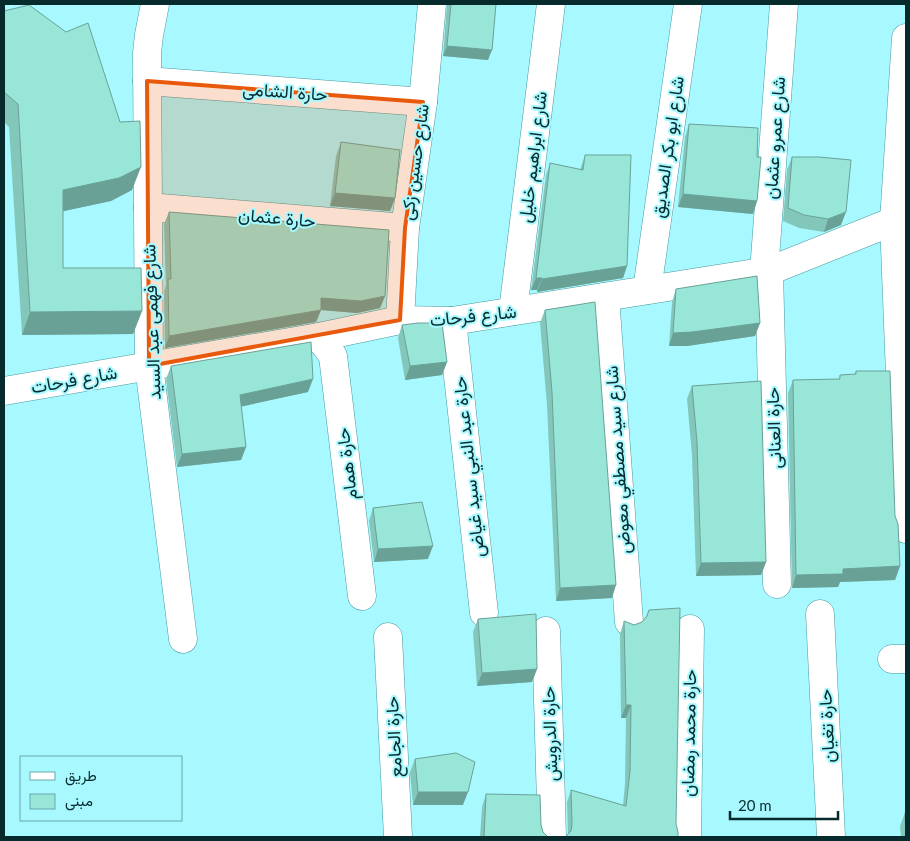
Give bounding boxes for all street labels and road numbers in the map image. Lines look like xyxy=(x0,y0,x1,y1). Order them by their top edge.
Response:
street label: شارع ابو بكر الصديق xyxy=(646,75,690,220)
street label: شارع عمرو عثمان xyxy=(759,76,791,200)
street label: حارة الشامى xyxy=(242,77,328,106)
street label: شارع ابراهيم خليل xyxy=(513,90,553,224)
street label: شارع حسين زكى xyxy=(395,103,435,222)
street label: حارة عثمان xyxy=(237,203,317,232)
street label: شارع فهمى عبد السيد xyxy=(137,244,167,400)
street label: شارع فرحات xyxy=(429,300,518,332)
street label: شارع فرحات xyxy=(29,361,119,399)
street label: شارع سيد مصطفي معوض xyxy=(599,365,640,555)
street label: حارة عبد النبي سيد غياض xyxy=(448,375,493,559)
street label: حارة العنانى xyxy=(761,387,786,469)
street label: حارة همام xyxy=(331,426,363,501)
street label: حارة محمد رمضان xyxy=(676,669,701,797)
street label: حارة الدرويش xyxy=(536,686,563,782)
street label: حارة تغيان xyxy=(813,689,840,763)
street label: حارة الجامع xyxy=(380,696,408,778)

